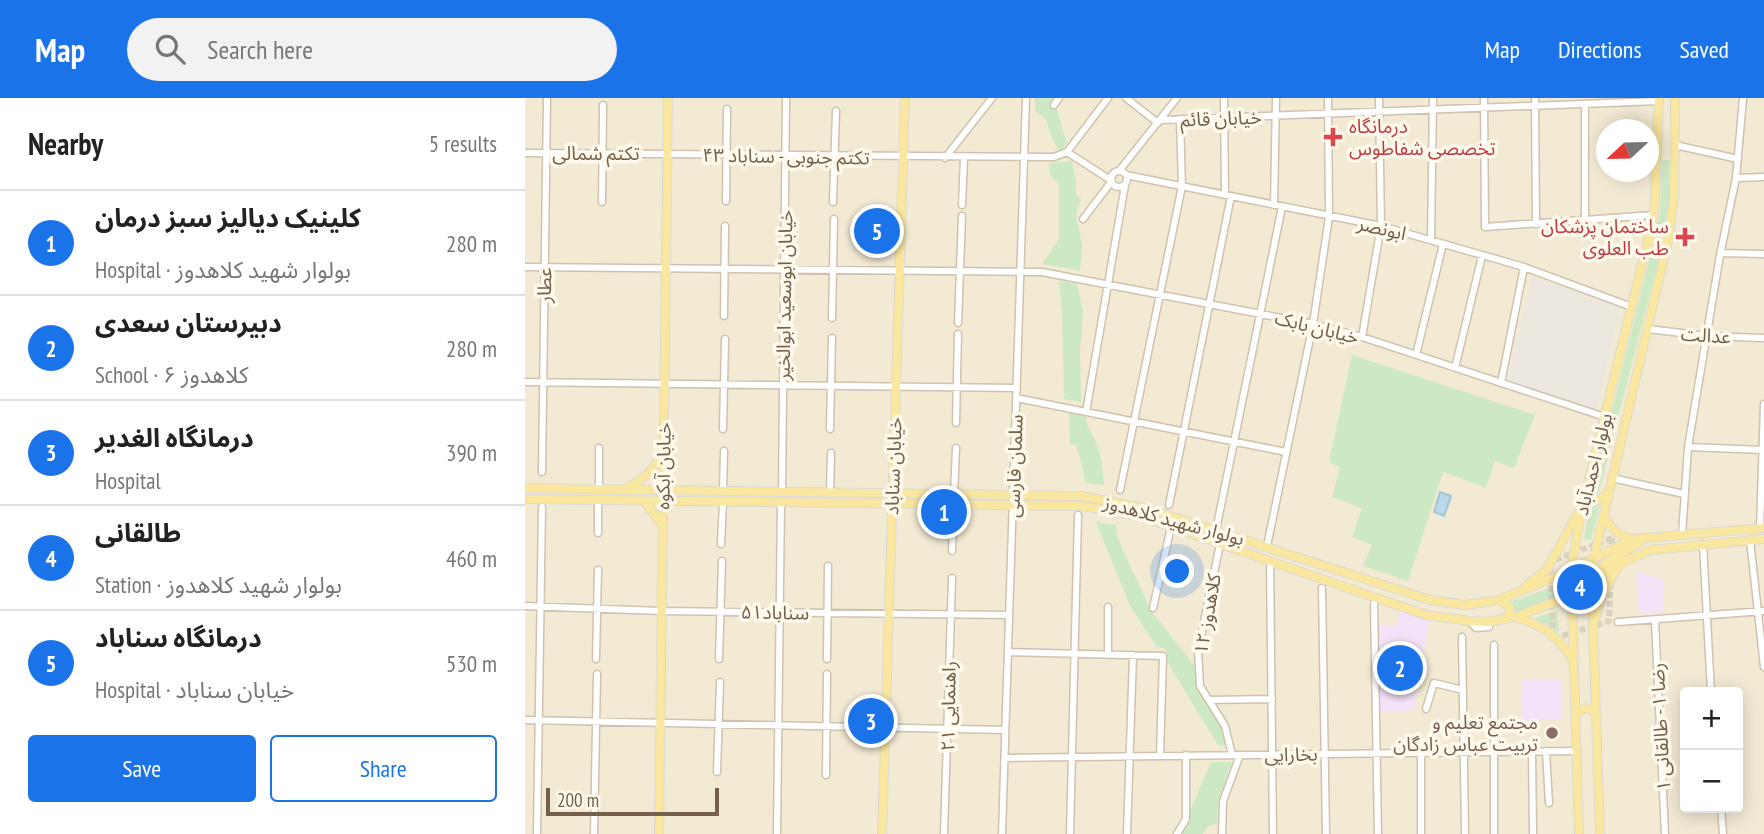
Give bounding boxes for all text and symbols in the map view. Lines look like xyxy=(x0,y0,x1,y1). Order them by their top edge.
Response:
search box xyxy=(127,18,617,81)
text: Map xyxy=(35,28,85,71)
icon: search xyxy=(151,30,189,68)
text: Search here xyxy=(207,33,313,66)
text: Map xyxy=(1485,34,1520,65)
text: Directions xyxy=(1558,34,1642,65)
text: Saved xyxy=(1680,34,1729,65)
street label: خیابان قائم xyxy=(1180,105,1262,134)
place label: درمانگاه تخصصی شفاطوس xyxy=(1349,114,1496,160)
north arrow xyxy=(1596,119,1659,182)
text: Nearby xyxy=(28,124,103,163)
marker: درمانگاه تخصصی شفاطوس xyxy=(1323,127,1343,147)
text: 5 results xyxy=(429,129,497,158)
street label: تکتم شمالی xyxy=(552,141,640,168)
street label: تکتم جنوبی - سناباد ۴۳ xyxy=(702,143,870,172)
text: کلینیک دیالیز سبز درمان xyxy=(95,201,361,234)
pin: 5 xyxy=(854,205,900,257)
street label: خیابان ابوسعید ابوالخیر xyxy=(770,209,797,382)
street label: ابونصر xyxy=(1354,211,1409,245)
place label: ساختمان پزشكان طب العلوى xyxy=(1541,214,1669,260)
marker: ساختمان پزشكان طب العلوى xyxy=(1675,227,1695,247)
text: 1 xyxy=(46,229,57,258)
text: 280 m xyxy=(446,229,497,258)
text: Hospital · بولوار شهید کلاهدوز xyxy=(95,255,351,284)
street label: عطار xyxy=(532,267,556,304)
street label: خیابان بابک xyxy=(1272,305,1362,349)
text: دبیرستان سعدی xyxy=(95,306,282,339)
street label: عدالت xyxy=(1680,321,1732,349)
text: 2 xyxy=(46,334,57,363)
text: 280 m xyxy=(446,334,497,363)
text: School · کلاهدوز ۶ xyxy=(95,360,249,389)
street label: بولوار احمدآباد xyxy=(1569,410,1617,518)
street label: سلمان فارسی xyxy=(1000,414,1028,518)
street label: خیابان سناباد xyxy=(879,417,907,515)
text: درمانگاه الغدیر xyxy=(95,421,254,454)
street label: خیابان آبکوه xyxy=(650,422,676,510)
text: 3 xyxy=(46,438,57,467)
text: 390 m xyxy=(446,438,497,467)
text: Hospital xyxy=(95,466,161,495)
pin: 1 xyxy=(921,486,967,538)
street label: بولوار شهید کلاهدوز xyxy=(1100,489,1247,550)
text: طالقانی xyxy=(95,516,181,549)
text: 4 xyxy=(46,544,57,573)
text: 460 m xyxy=(446,544,497,573)
your location xyxy=(1160,554,1194,588)
pin: 4 xyxy=(1557,561,1603,613)
text: Station · بولوار شهید کلاهدوز xyxy=(95,570,342,599)
street label: کلاهدوز ۱۲ xyxy=(1188,571,1226,656)
street label: سناباد۵۱ xyxy=(741,599,809,625)
text: درمانگاه سناباد xyxy=(95,621,262,654)
pin: 2 xyxy=(1377,642,1423,694)
text: 5 xyxy=(46,649,57,678)
text: 530 m xyxy=(446,649,497,678)
street label: راهنمایی ۲۱ xyxy=(935,661,961,751)
street label: رضا ۱ - طالقانی ۱ xyxy=(1645,662,1675,792)
text: Hospital · خیابان سناباد xyxy=(95,675,294,704)
map controls xyxy=(1680,687,1743,813)
button: + xyxy=(1680,687,1743,750)
pin: 3 xyxy=(848,695,894,747)
place label: مجتمع تعلیم و تربیت عباس زادگان xyxy=(1393,710,1538,756)
marker: مجتمع تعلیم و تربیت عباس زادگان xyxy=(1544,725,1560,741)
button: Save xyxy=(28,735,256,802)
button: Share xyxy=(270,735,497,802)
street label: بخارایی xyxy=(1264,742,1318,766)
button: − xyxy=(1680,750,1743,813)
scale bar xyxy=(546,785,719,817)
text: 200 m xyxy=(557,788,599,812)

